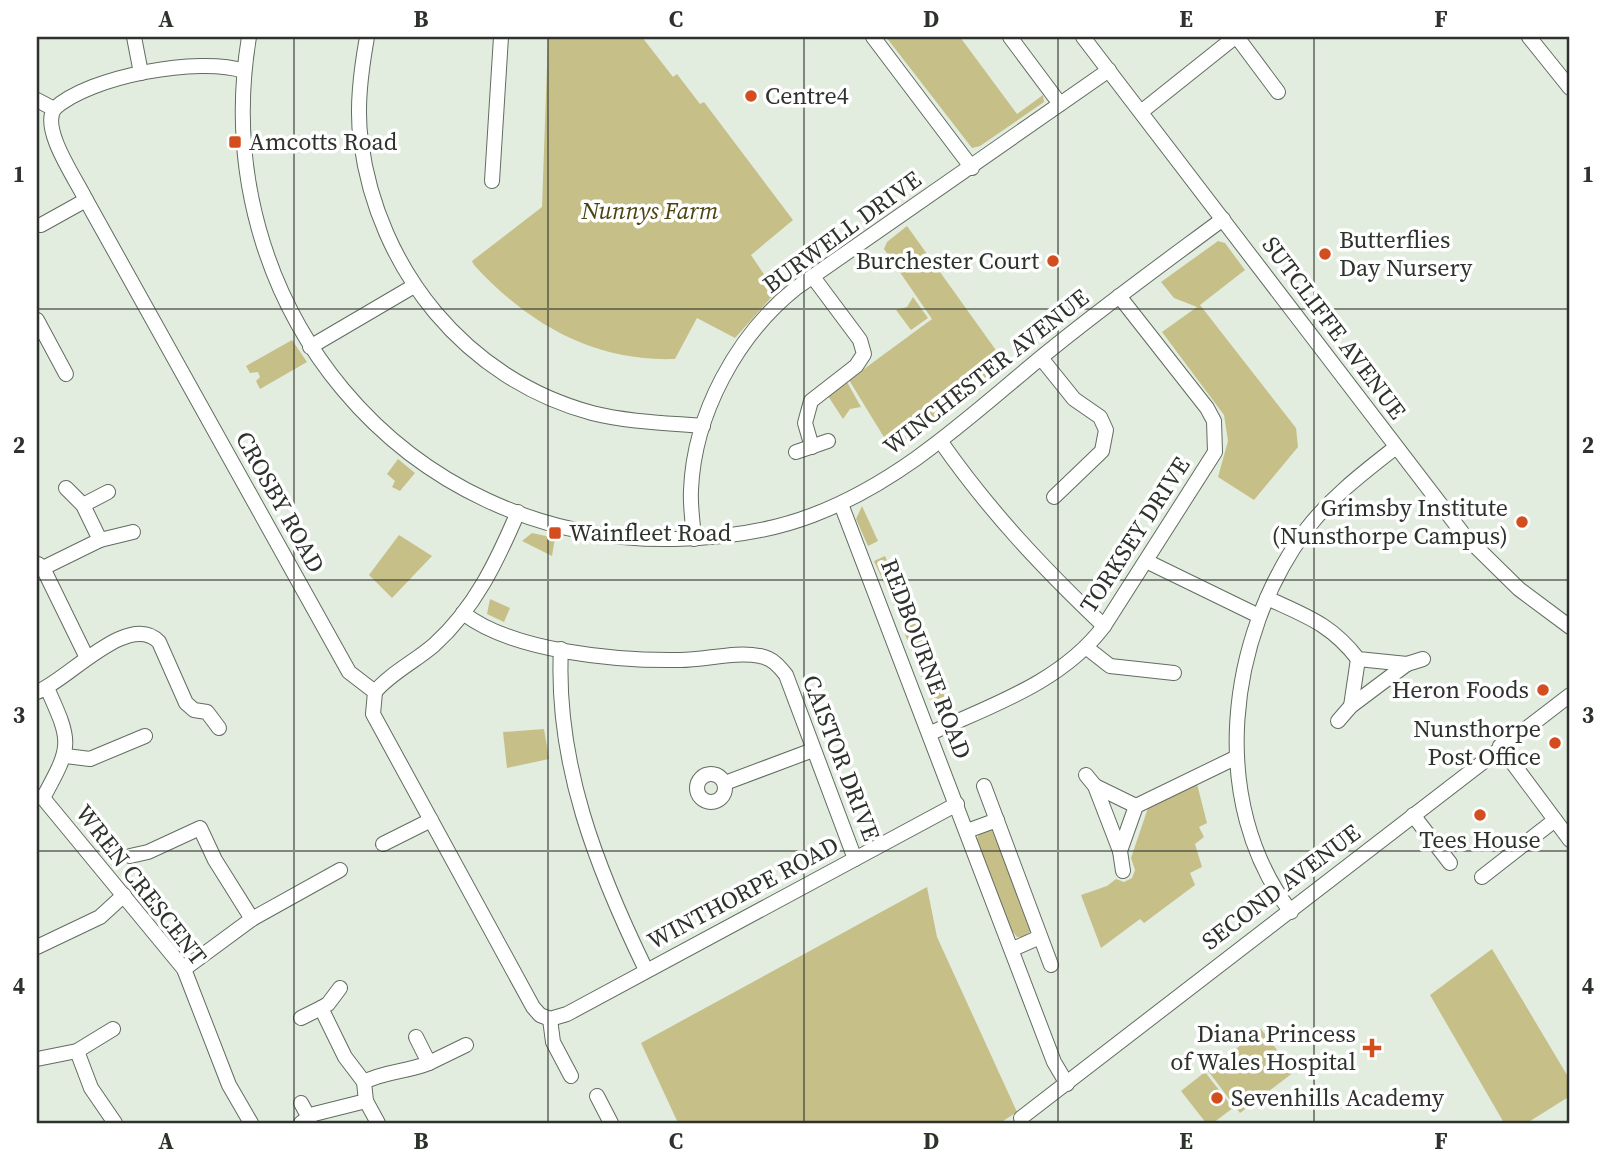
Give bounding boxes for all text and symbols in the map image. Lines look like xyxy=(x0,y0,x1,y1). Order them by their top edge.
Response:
text: A xyxy=(158,3,174,35)
text: B xyxy=(414,3,429,35)
text: C xyxy=(669,3,683,35)
text: D xyxy=(923,3,939,35)
text: E xyxy=(1179,3,1193,35)
text: F xyxy=(1434,3,1448,35)
place label: Centre4 xyxy=(765,79,849,112)
marker: Centre4 xyxy=(743,88,759,104)
place label: Amcotts Road xyxy=(249,125,398,158)
marker: Amcotts Road xyxy=(227,134,243,150)
text: 1 xyxy=(13,158,25,190)
text: 1 xyxy=(1582,158,1594,190)
street label: BURWELL DRIVE xyxy=(756,163,928,300)
park label: Nunnys Farm xyxy=(581,194,719,227)
place label: Butterflies Day Nursery xyxy=(1339,223,1473,284)
street label: SUTCLIFFE AVENUE xyxy=(1255,230,1414,426)
place label: Burchester Court xyxy=(856,244,1039,277)
marker: Butterflies Day Nursery xyxy=(1317,246,1333,262)
marker: Burchester Court xyxy=(1045,253,1061,269)
street label: WINCHESTER AVENUE xyxy=(876,281,1095,462)
street label: CROSBY ROAD xyxy=(228,425,333,578)
text: 2 xyxy=(13,429,25,461)
text: 2 xyxy=(1582,429,1594,461)
street label: TORKSEY DRIVE xyxy=(1072,450,1197,619)
place label: Grimsby Institute (Nunsthorpe Campus) xyxy=(1272,491,1508,552)
marker: Grimsby Institute (Nunsthorpe Campus) xyxy=(1514,514,1530,530)
place label: Wainfleet Road xyxy=(569,516,732,549)
marker: Wainfleet Road xyxy=(547,525,563,541)
street label: REDBOURNE ROAD xyxy=(873,554,980,764)
street label: CAISTOR DRIVE xyxy=(795,670,888,845)
place label: Heron Foods xyxy=(1392,673,1529,706)
marker: Heron Foods xyxy=(1535,682,1551,698)
text: 3 xyxy=(13,699,25,731)
text: 3 xyxy=(1582,699,1594,731)
place label: Nunsthorpe Post Office xyxy=(1413,712,1541,773)
marker: Nunsthorpe Post Office xyxy=(1547,735,1563,751)
street label: WREN CRESCENT xyxy=(68,797,215,972)
marker: Tees House xyxy=(1472,807,1488,823)
street label: SECOND AVENUE xyxy=(1195,816,1367,957)
place label: Tees House xyxy=(1419,823,1541,856)
street label: WINTHORPE ROAD xyxy=(641,828,844,957)
text: 4 xyxy=(13,970,25,1002)
text: 4 xyxy=(1582,970,1594,1002)
place label: Diana Princess of Wales Hospital xyxy=(1170,1017,1356,1078)
marker: Diana Princess of Wales Hospital xyxy=(1362,1038,1382,1058)
place label: Sevenhills Academy xyxy=(1231,1081,1445,1114)
marker: Sevenhills Academy xyxy=(1209,1090,1225,1106)
text: A xyxy=(158,1125,174,1157)
text: B xyxy=(414,1125,429,1157)
text: C xyxy=(669,1125,683,1157)
text: D xyxy=(923,1125,939,1157)
text: E xyxy=(1179,1125,1193,1157)
text: F xyxy=(1434,1125,1448,1157)

